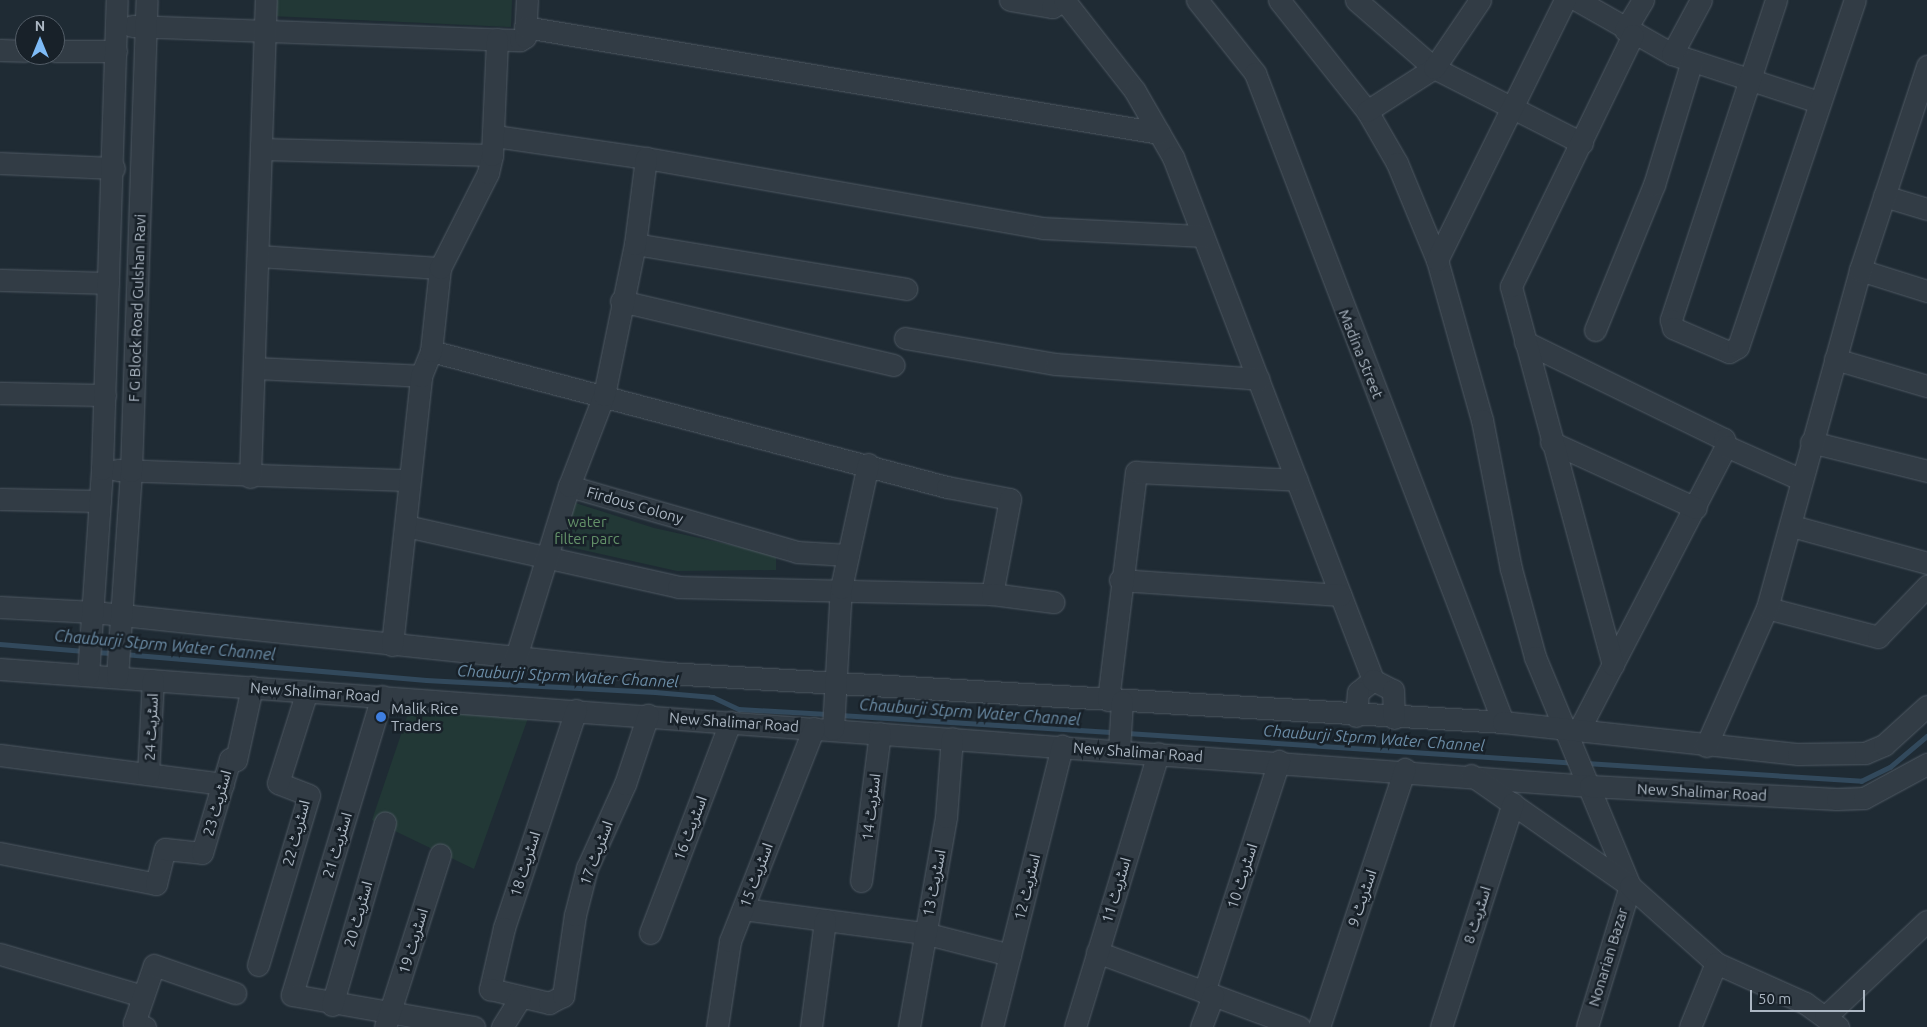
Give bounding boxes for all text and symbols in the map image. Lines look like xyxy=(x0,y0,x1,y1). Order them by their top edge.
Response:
north arrow xyxy=(15,15,65,65)
text: N xyxy=(35,18,45,34)
street label: F G Block Road Gulshan Ravi xyxy=(125,214,149,402)
street label: Madina Street xyxy=(1335,307,1387,401)
street label: Firdous Colony xyxy=(585,483,685,527)
park label: water filter parc xyxy=(554,512,620,547)
water label: Chauburji Stprm Water Channel xyxy=(54,626,276,664)
water label: Chauburji Stprm Water Channel xyxy=(457,661,679,691)
street label: New Shalimar Road xyxy=(249,678,381,706)
street label: اسٹریٹ 24 xyxy=(140,693,162,761)
water label: Chauburji Stprm Water Channel xyxy=(859,695,1081,729)
place label: Malik Rice Traders xyxy=(391,699,459,734)
street label: New Shalimar Road xyxy=(668,708,800,736)
marker: Malik Rice Traders xyxy=(375,711,387,723)
water label: Chauburji Stprm Water Channel xyxy=(1263,721,1485,755)
street label: New Shalimar Road xyxy=(1072,738,1204,766)
street label: اسٹریٹ 23 xyxy=(199,768,235,838)
street label: اسٹریٹ 14 xyxy=(858,772,884,842)
street label: New Shalimar Road xyxy=(1637,780,1767,804)
street label: اسٹریٹ 16 xyxy=(669,793,711,863)
street label: اسٹریٹ 22 xyxy=(279,798,313,868)
street label: اسٹریٹ 21 xyxy=(319,810,355,880)
street label: اسٹریٹ 17 xyxy=(575,818,617,888)
street label: اسٹریٹ 18 xyxy=(506,829,544,899)
street label: اسٹریٹ 15 xyxy=(735,840,777,910)
street label: اسٹریٹ 10 xyxy=(1223,841,1261,911)
street label: اسٹریٹ 13 xyxy=(919,848,949,918)
street label: اسٹریٹ 12 xyxy=(1010,852,1044,922)
street label: اسٹریٹ 11 xyxy=(1098,855,1134,925)
street label: اسٹریٹ 9 xyxy=(1344,867,1380,929)
street label: اسٹریٹ 20 xyxy=(340,879,376,949)
street label: اسٹریٹ 8 xyxy=(1459,884,1495,946)
street label: Nonarian Bazar xyxy=(1584,905,1632,1009)
street label: اسٹریٹ 19 xyxy=(395,906,431,976)
scale bar xyxy=(1752,980,1867,1012)
text: 50 m xyxy=(1758,990,1791,1007)

